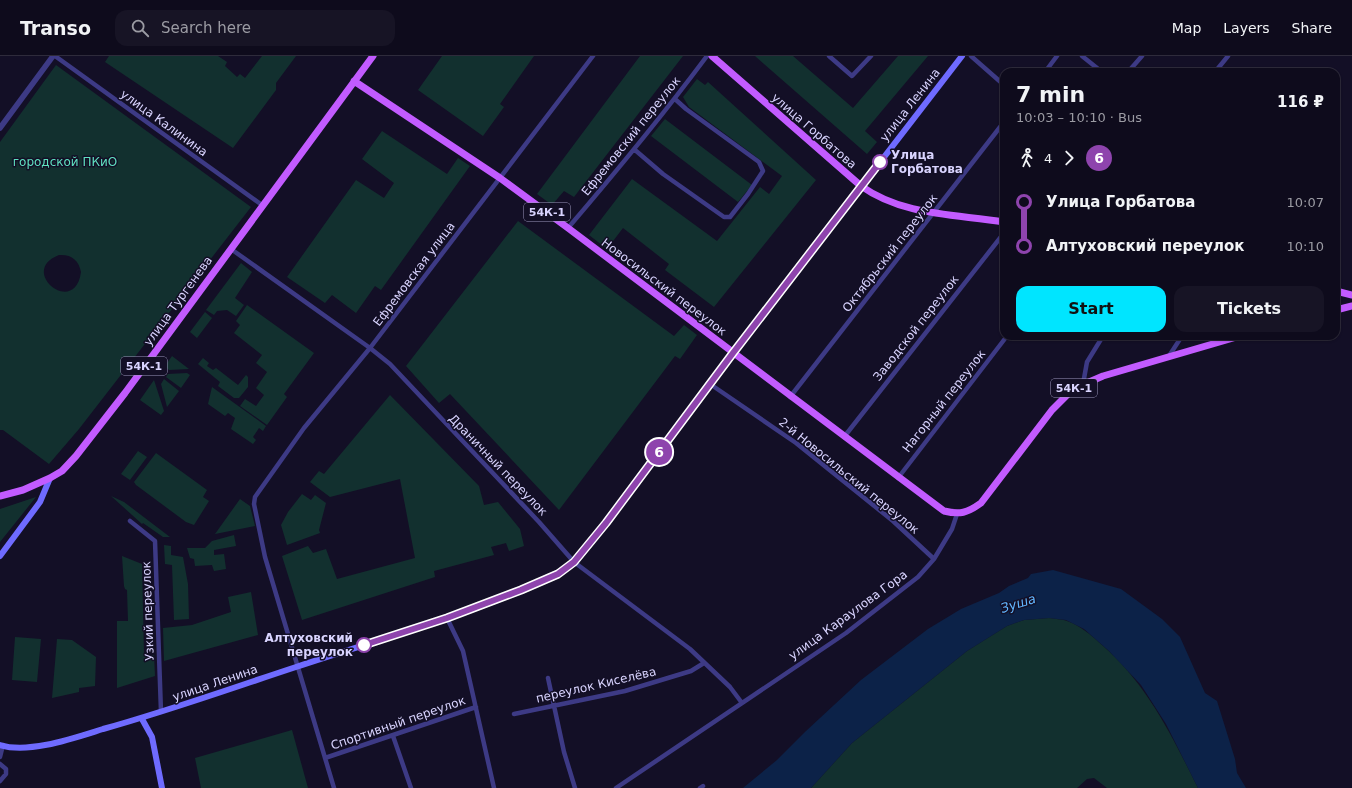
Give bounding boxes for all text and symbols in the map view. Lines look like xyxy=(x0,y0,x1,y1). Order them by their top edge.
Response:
search box xyxy=(115,10,395,46)
text: Transo xyxy=(20,17,91,39)
icon: search xyxy=(129,17,151,39)
text: Search here xyxy=(161,19,251,37)
text: Map xyxy=(1172,20,1201,36)
text: Layers xyxy=(1223,20,1270,36)
text: Share xyxy=(1292,20,1332,36)
street label: улица Ленина xyxy=(877,66,943,144)
street label: Ефремовский переулок xyxy=(579,74,683,198)
text: 7 min xyxy=(1016,82,1085,107)
street label: улица Калинина xyxy=(118,87,210,159)
street label: улица Горбатова xyxy=(769,90,859,172)
text: 116 ₽ xyxy=(1277,93,1324,111)
text: 10:03 – 10:10 · Bus xyxy=(1016,110,1142,125)
icon: walk xyxy=(1016,147,1038,169)
icon: forward xyxy=(1058,147,1080,169)
place label: Улица Горбатова xyxy=(891,148,963,176)
text: 6 xyxy=(1094,150,1104,166)
text: 4 xyxy=(1044,151,1052,166)
marker: Улица Горбатова xyxy=(872,154,888,170)
park label: городской ПКиО xyxy=(13,155,117,169)
street label: Октябрьский переулок xyxy=(840,191,940,315)
text: Улица Горбатова xyxy=(1046,193,1195,211)
text: 10:07 xyxy=(1287,195,1324,210)
road number: 54К-1 xyxy=(524,203,570,221)
street label: Ефремовская улица xyxy=(370,219,458,329)
street label: Новосильский переулок xyxy=(599,235,729,339)
text: Алтуховский переулок xyxy=(1046,237,1245,255)
text: 10:10 xyxy=(1287,239,1324,254)
street label: улица Тургенева xyxy=(141,253,215,349)
street label: Заводской переулок xyxy=(870,272,962,384)
button: Start xyxy=(1016,286,1166,332)
button: Tickets xyxy=(1174,286,1324,332)
street label: Нагорный переулок xyxy=(900,347,988,455)
road number: 54К-1 xyxy=(121,357,167,375)
road number: 54К-1 xyxy=(1051,379,1097,397)
street label: Драничный переулок xyxy=(446,411,550,519)
street label: 2-й Новосильский переулок xyxy=(776,415,922,537)
line badge: 6 xyxy=(646,439,672,465)
text: 6 xyxy=(654,444,664,460)
street label: Узкий переулок xyxy=(139,561,157,661)
street label: улица Караулова Гора xyxy=(786,567,910,663)
water label: Зуша xyxy=(999,591,1038,616)
place label: Алтуховский переулок xyxy=(264,631,353,659)
marker: Алтуховский переулок xyxy=(356,637,372,653)
street label: улица Ленина xyxy=(171,662,259,704)
street label: переулок Киселёва xyxy=(534,664,658,706)
street label: Спортивный переулок xyxy=(329,693,467,753)

